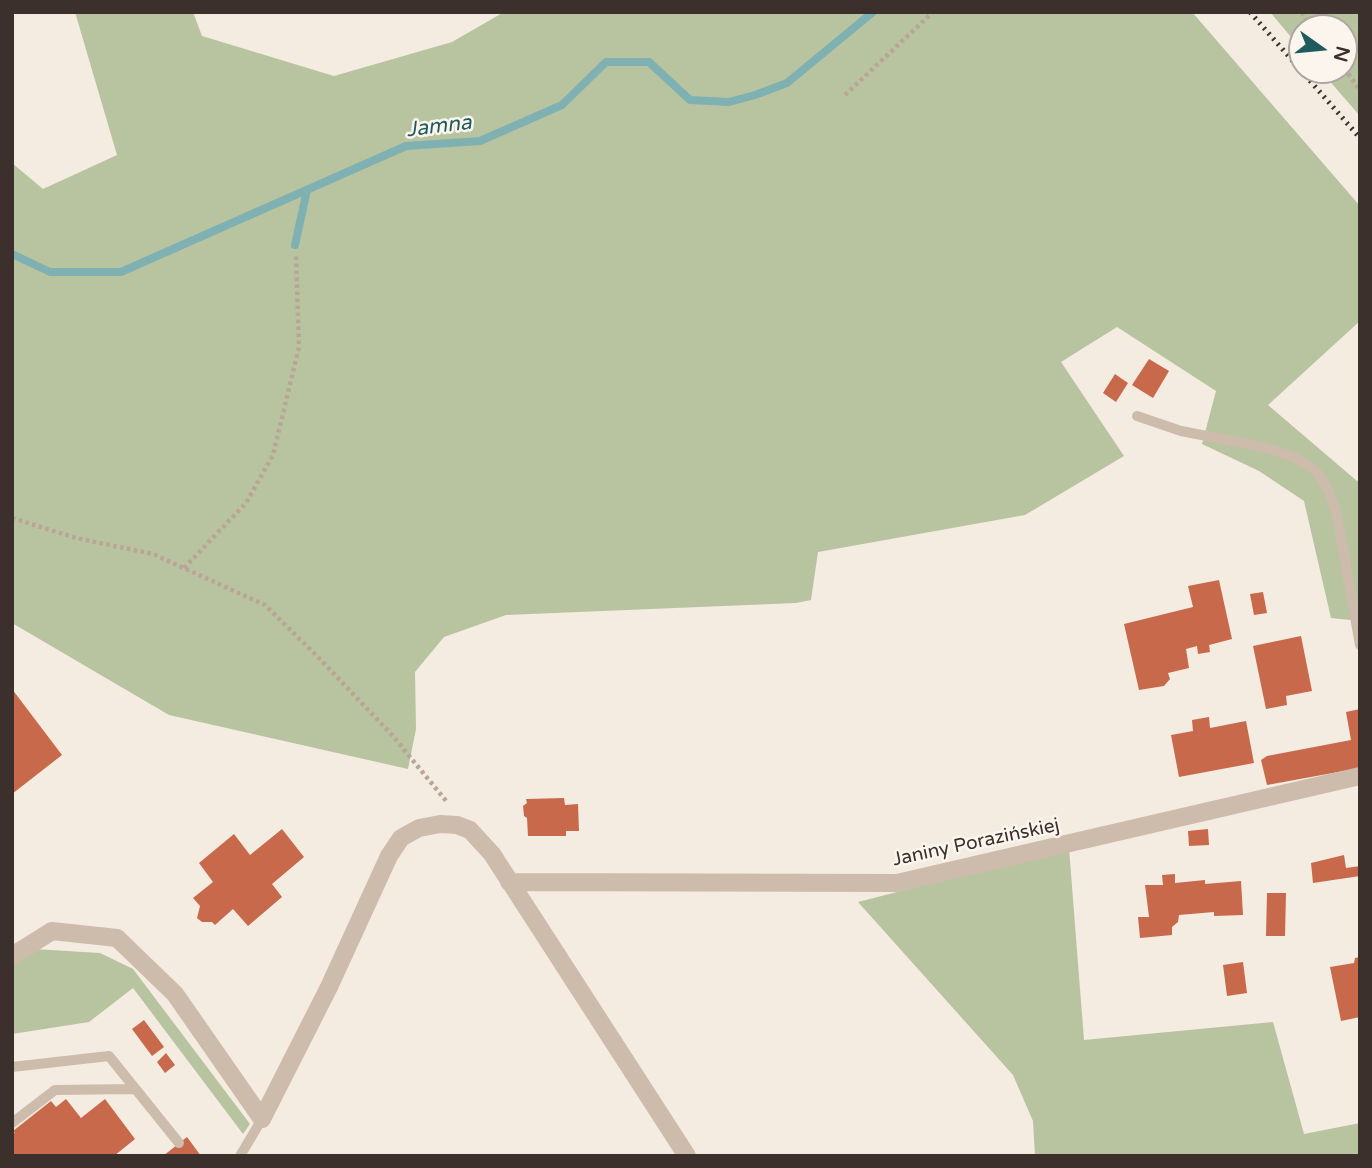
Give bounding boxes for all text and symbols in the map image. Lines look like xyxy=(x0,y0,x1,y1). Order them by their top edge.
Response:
north arrow xyxy=(1288,14,1358,84)
text: N xyxy=(1329,44,1354,64)
water label: Jamna xyxy=(405,111,473,143)
street label: Janiny Porazińskiej xyxy=(891,814,1061,872)

